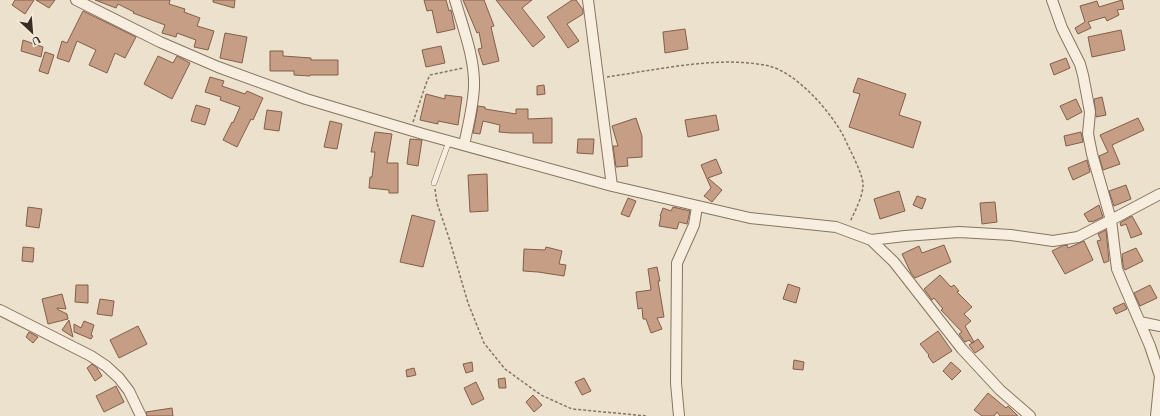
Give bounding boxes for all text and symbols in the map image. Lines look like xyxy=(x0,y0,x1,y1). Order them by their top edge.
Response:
north arrow xyxy=(12,12,52,52)
text: U xyxy=(28,31,44,50)

